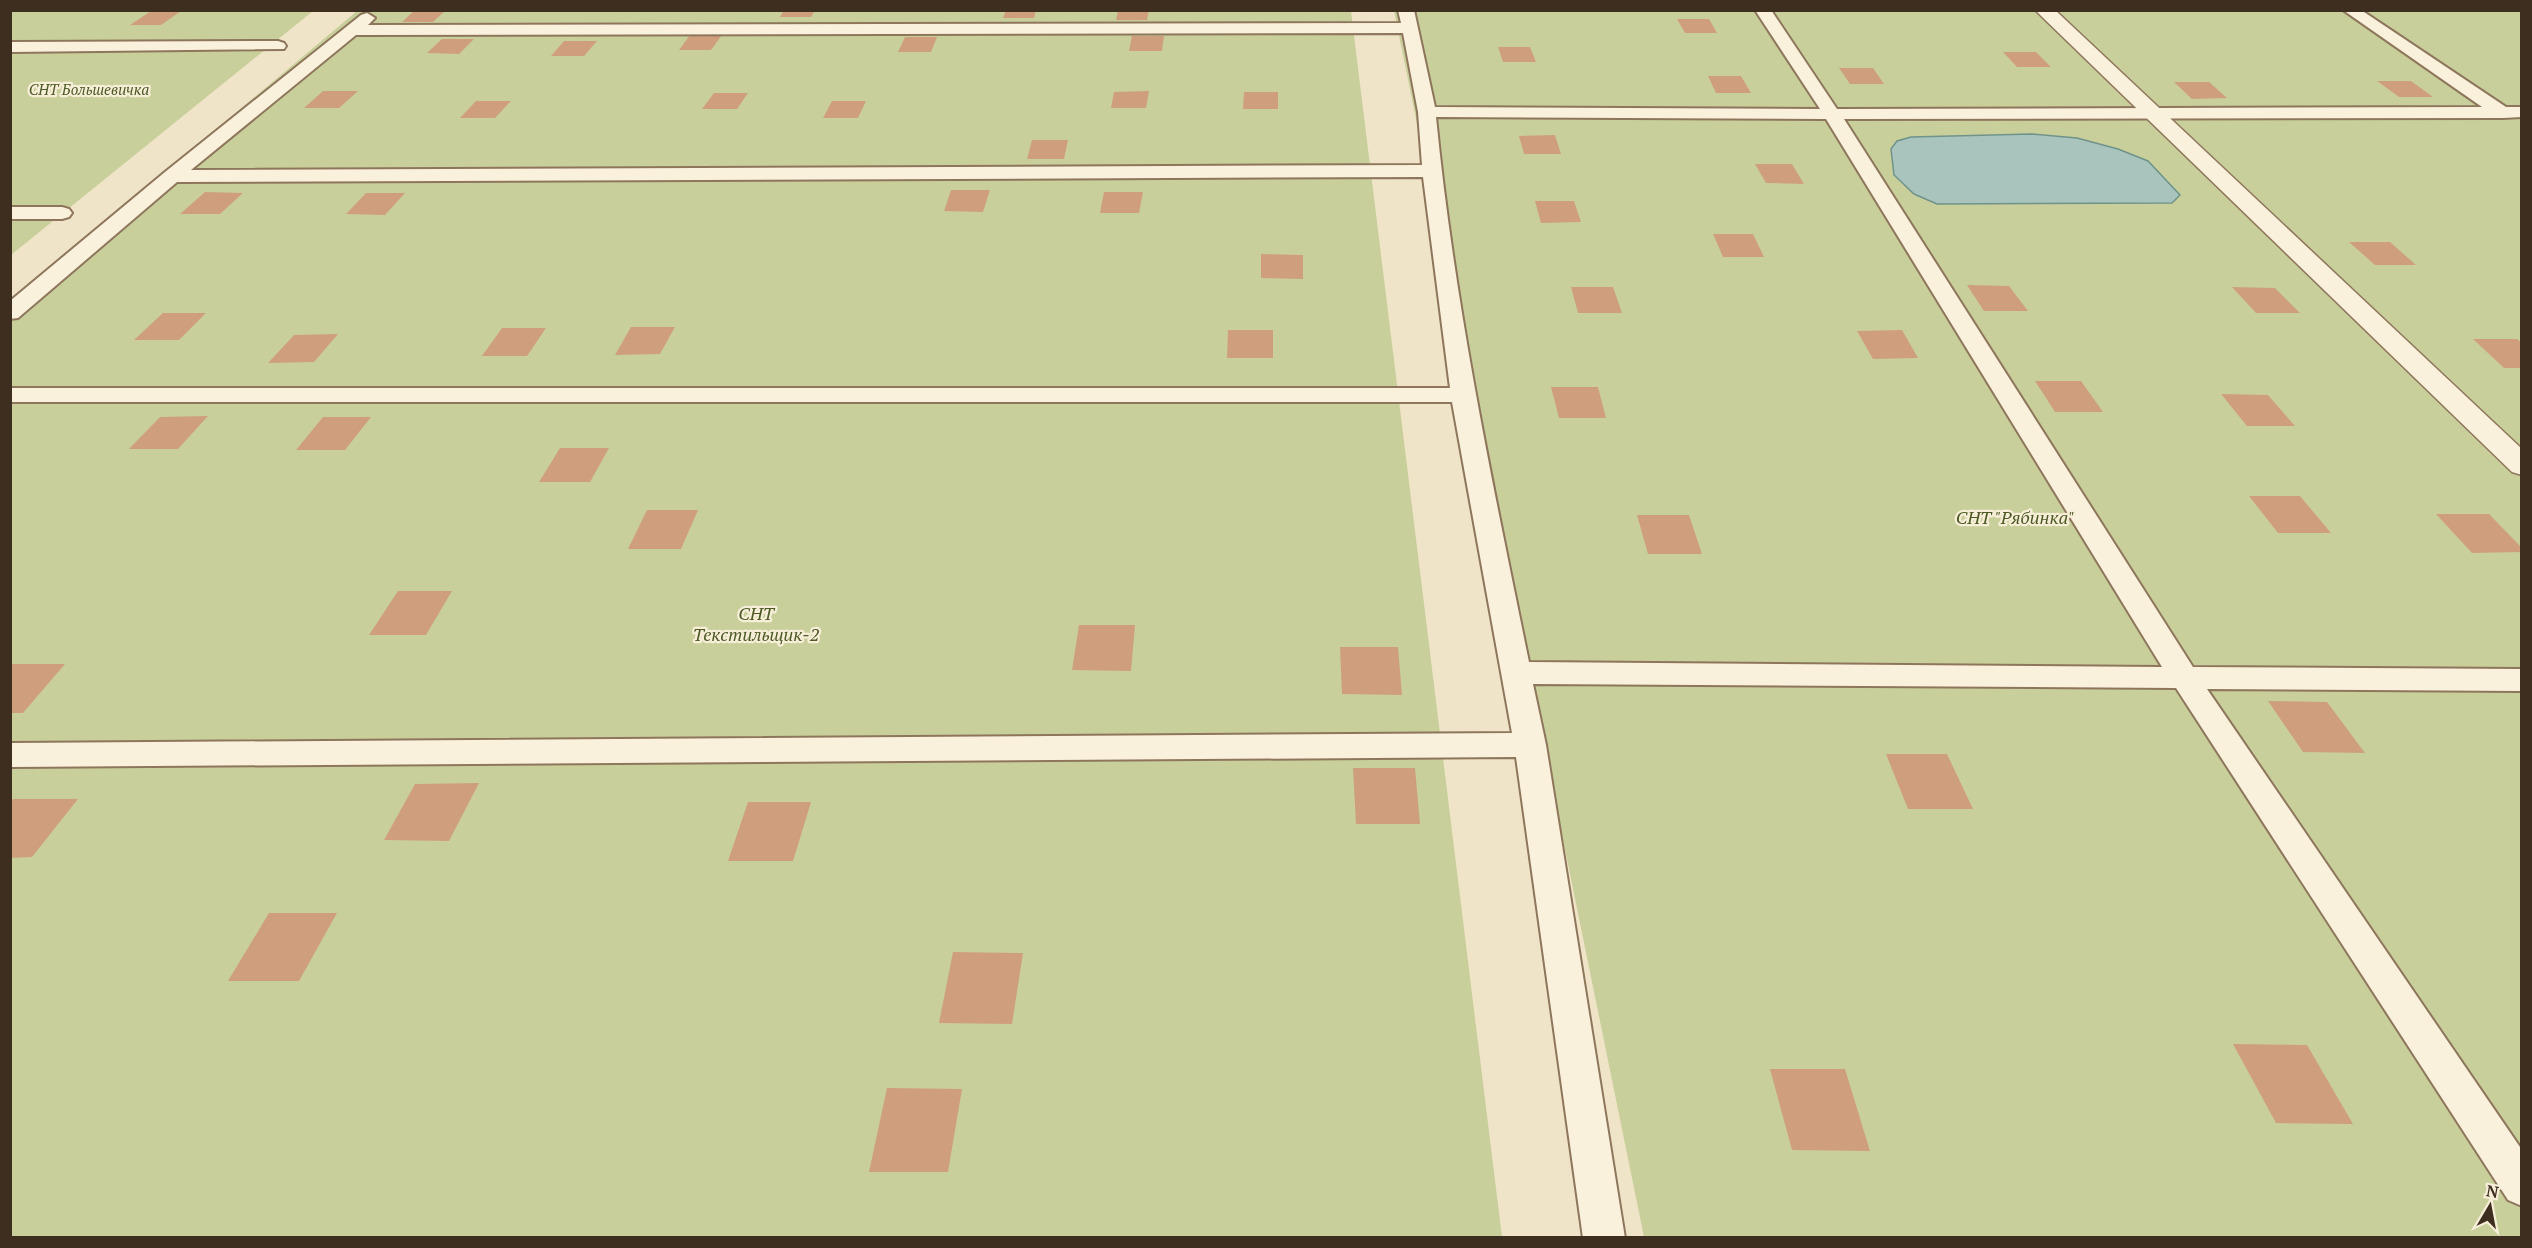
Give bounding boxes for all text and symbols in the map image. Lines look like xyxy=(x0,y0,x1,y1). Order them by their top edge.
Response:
park label: СНТ Большевичка xyxy=(29,79,149,99)
park label: СНТ "Рябинка" xyxy=(1956,505,2074,529)
park label: СНТ Текстильщик-2 xyxy=(693,601,820,646)
north arrow xyxy=(2460,1176,2520,1236)
text: N xyxy=(2485,1179,2500,1203)

